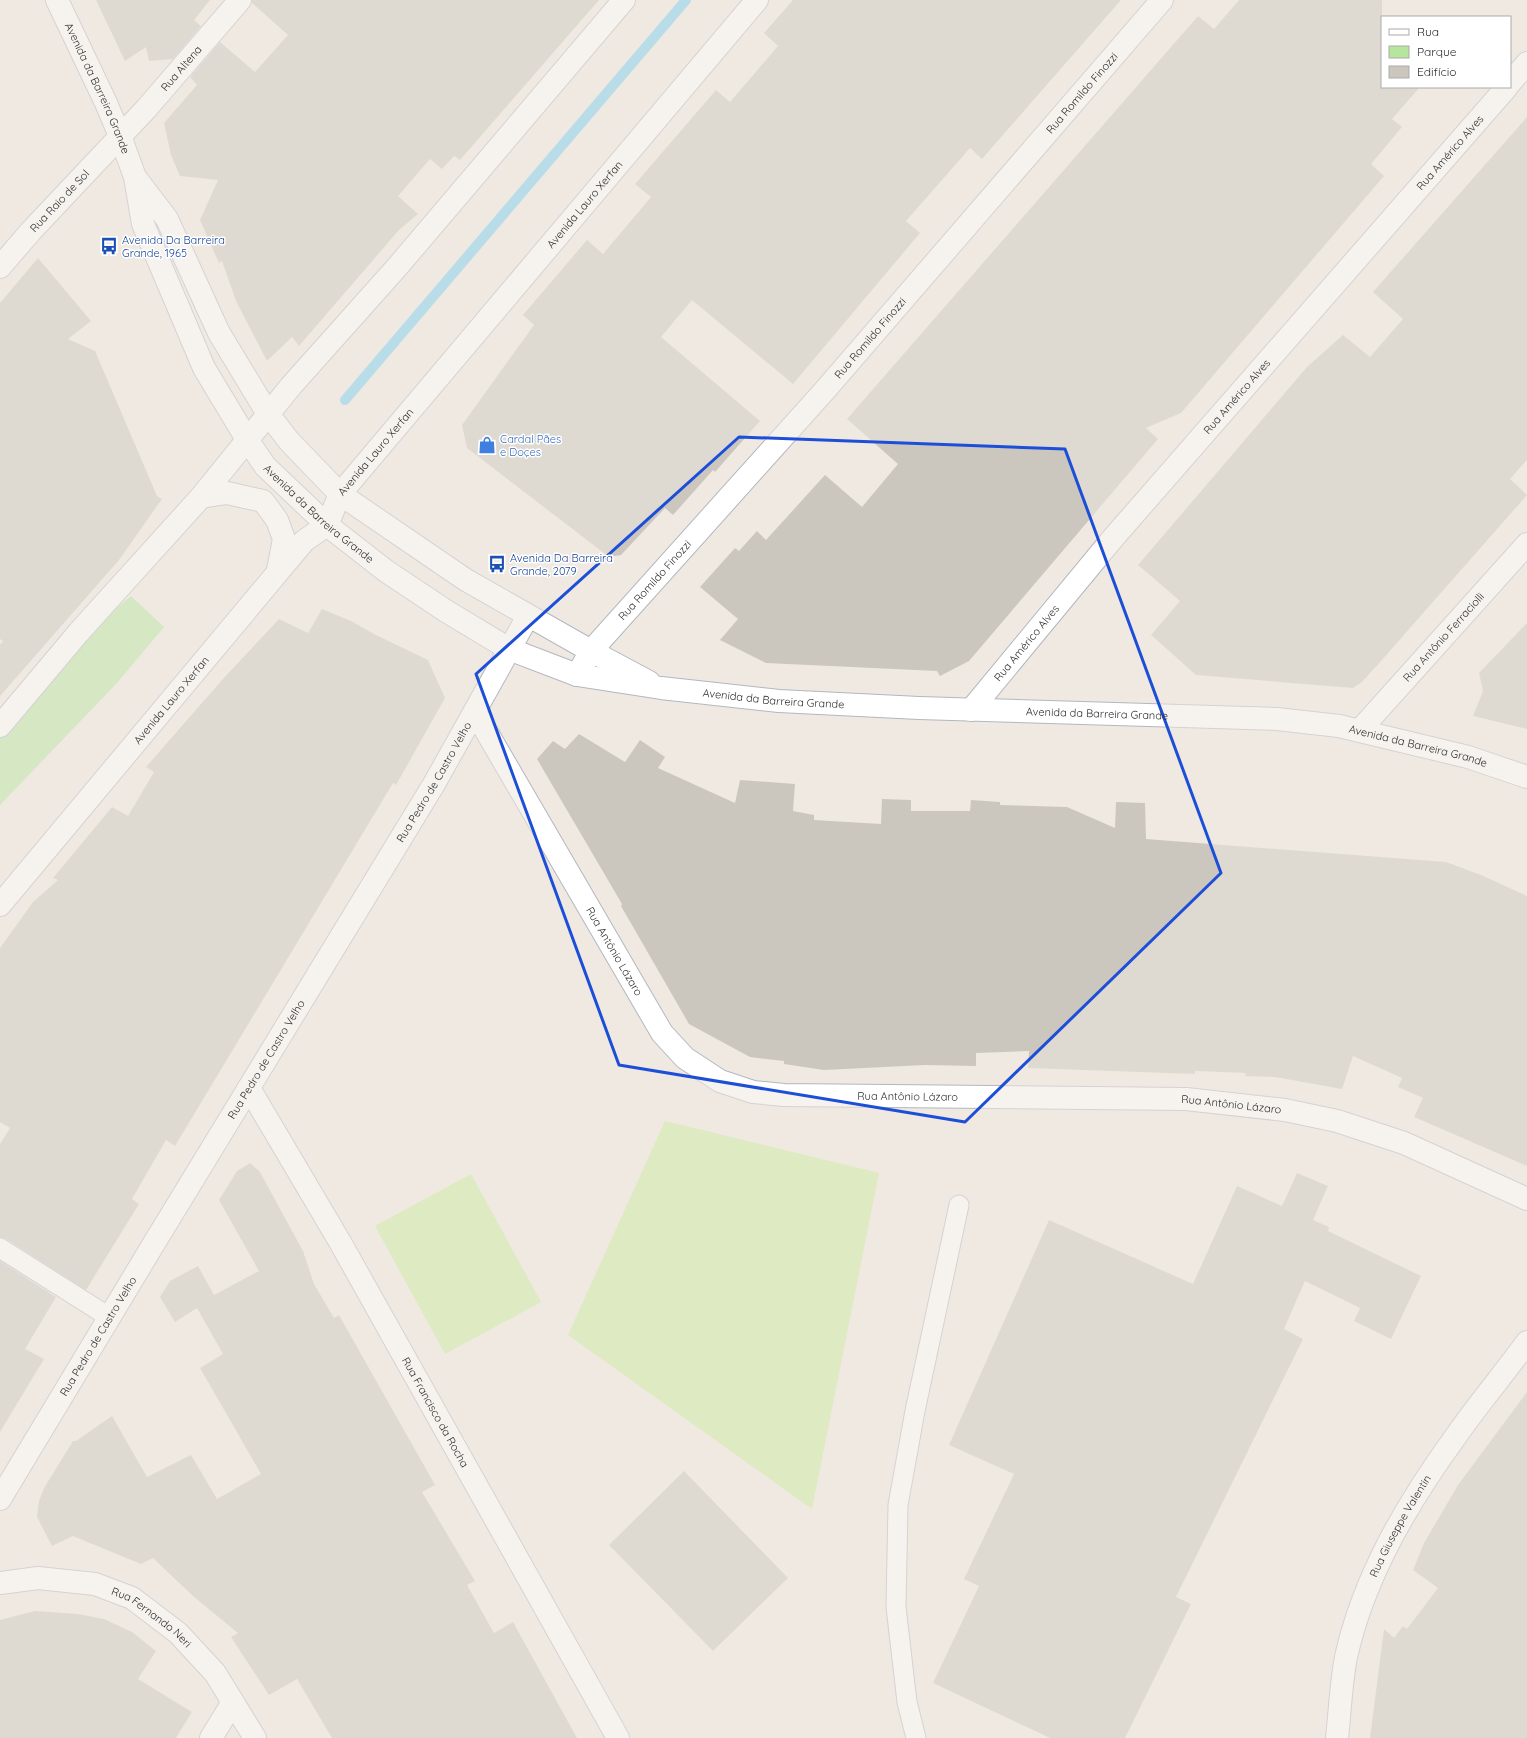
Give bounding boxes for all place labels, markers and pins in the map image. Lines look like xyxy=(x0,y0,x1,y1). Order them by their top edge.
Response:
place label: Avenida Da Barreira Grande, 1965 xyxy=(122,233,225,260)
bus stop icon: Avenida Da Barreira Grande, 1965 xyxy=(99,236,119,256)
place label: Cardal Pães e Doçes xyxy=(500,432,561,459)
shop icon: Cardal Pães e Doçes xyxy=(477,435,497,455)
place label: Avenida Da Barreira Grande, 2079 xyxy=(510,551,613,578)
bus stop icon: Avenida Da Barreira Grande, 2079 xyxy=(487,554,507,574)

